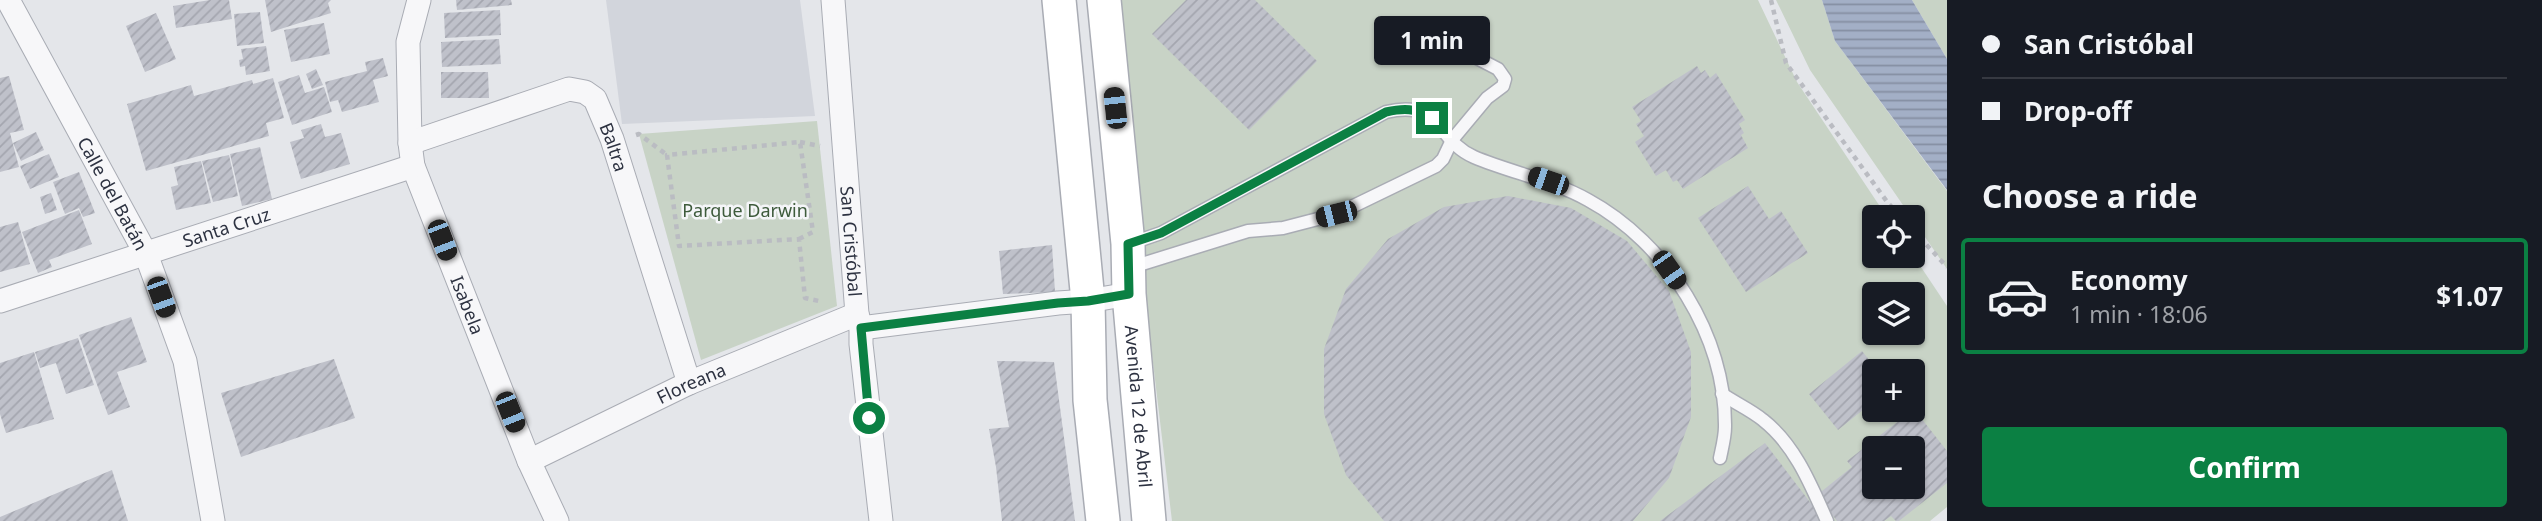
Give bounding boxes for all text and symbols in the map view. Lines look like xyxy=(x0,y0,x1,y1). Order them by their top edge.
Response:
callout: 1 min xyxy=(1374,17,1490,66)
text: 1 min xyxy=(1400,24,1464,56)
text: San Cristóbal xyxy=(2024,26,2194,62)
car xyxy=(1103,86,1128,130)
text: Drop-off xyxy=(2024,93,2131,129)
route end xyxy=(1416,102,1448,134)
street label: Baltra xyxy=(594,119,633,174)
street label: Calle del Batán xyxy=(72,132,154,254)
car xyxy=(1525,164,1572,198)
text: Choose a ride xyxy=(1982,174,2198,217)
street label: San Cristóbal xyxy=(835,185,868,298)
park label: Parque Darwin xyxy=(682,198,808,222)
car xyxy=(1314,199,1359,229)
street label: Santa Cruz xyxy=(179,202,273,253)
map controls xyxy=(1862,205,1925,499)
button: locate xyxy=(1862,205,1925,268)
car xyxy=(425,217,460,263)
car xyxy=(1649,247,1690,293)
text: Economy xyxy=(2070,262,2188,298)
icon: car xyxy=(1986,265,2049,328)
street label: Isabela xyxy=(445,272,490,338)
car xyxy=(144,274,179,320)
text: $1.07 xyxy=(2436,278,2503,314)
button: layers xyxy=(1862,282,1925,345)
text: 1 min · 18:06 xyxy=(2070,298,2208,330)
street label: Avenida 12 de Abril xyxy=(1120,324,1158,489)
street label: Floreana xyxy=(653,357,729,409)
button: + xyxy=(1862,359,1925,422)
car xyxy=(493,389,528,435)
route start xyxy=(853,402,885,434)
button: Confirm xyxy=(1982,427,2507,507)
button: − xyxy=(1862,436,1925,499)

